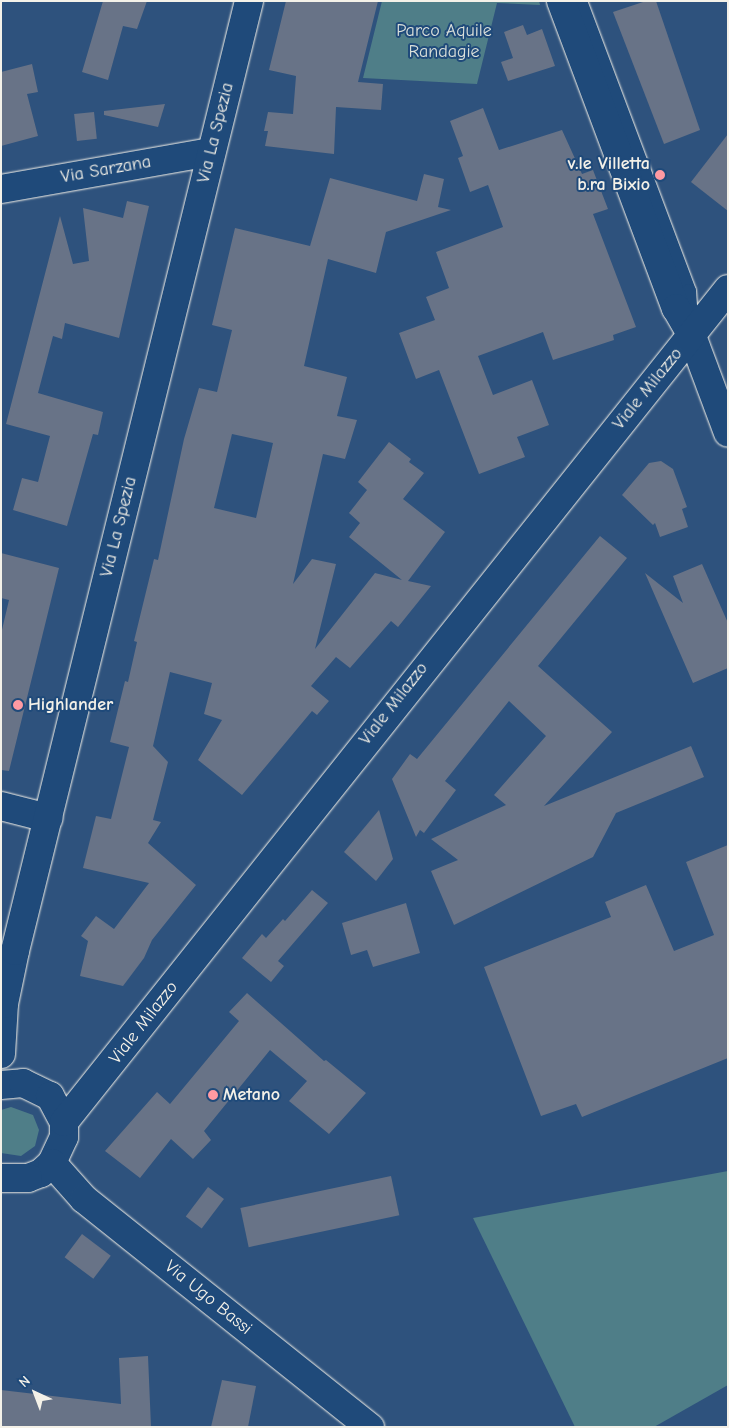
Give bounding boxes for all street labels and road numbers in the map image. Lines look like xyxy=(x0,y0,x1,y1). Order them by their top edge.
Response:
street label: Via La Spezia xyxy=(193,81,239,185)
street label: Via Sarzana xyxy=(59,151,153,189)
street label: Viale Milazzo xyxy=(608,344,688,434)
street label: Via La Spezia xyxy=(96,475,142,579)
street label: Viale Milazzo xyxy=(355,658,433,750)
street label: Viale Milazzo xyxy=(105,977,183,1069)
street label: Via Ugo Bassi xyxy=(160,1256,256,1340)

